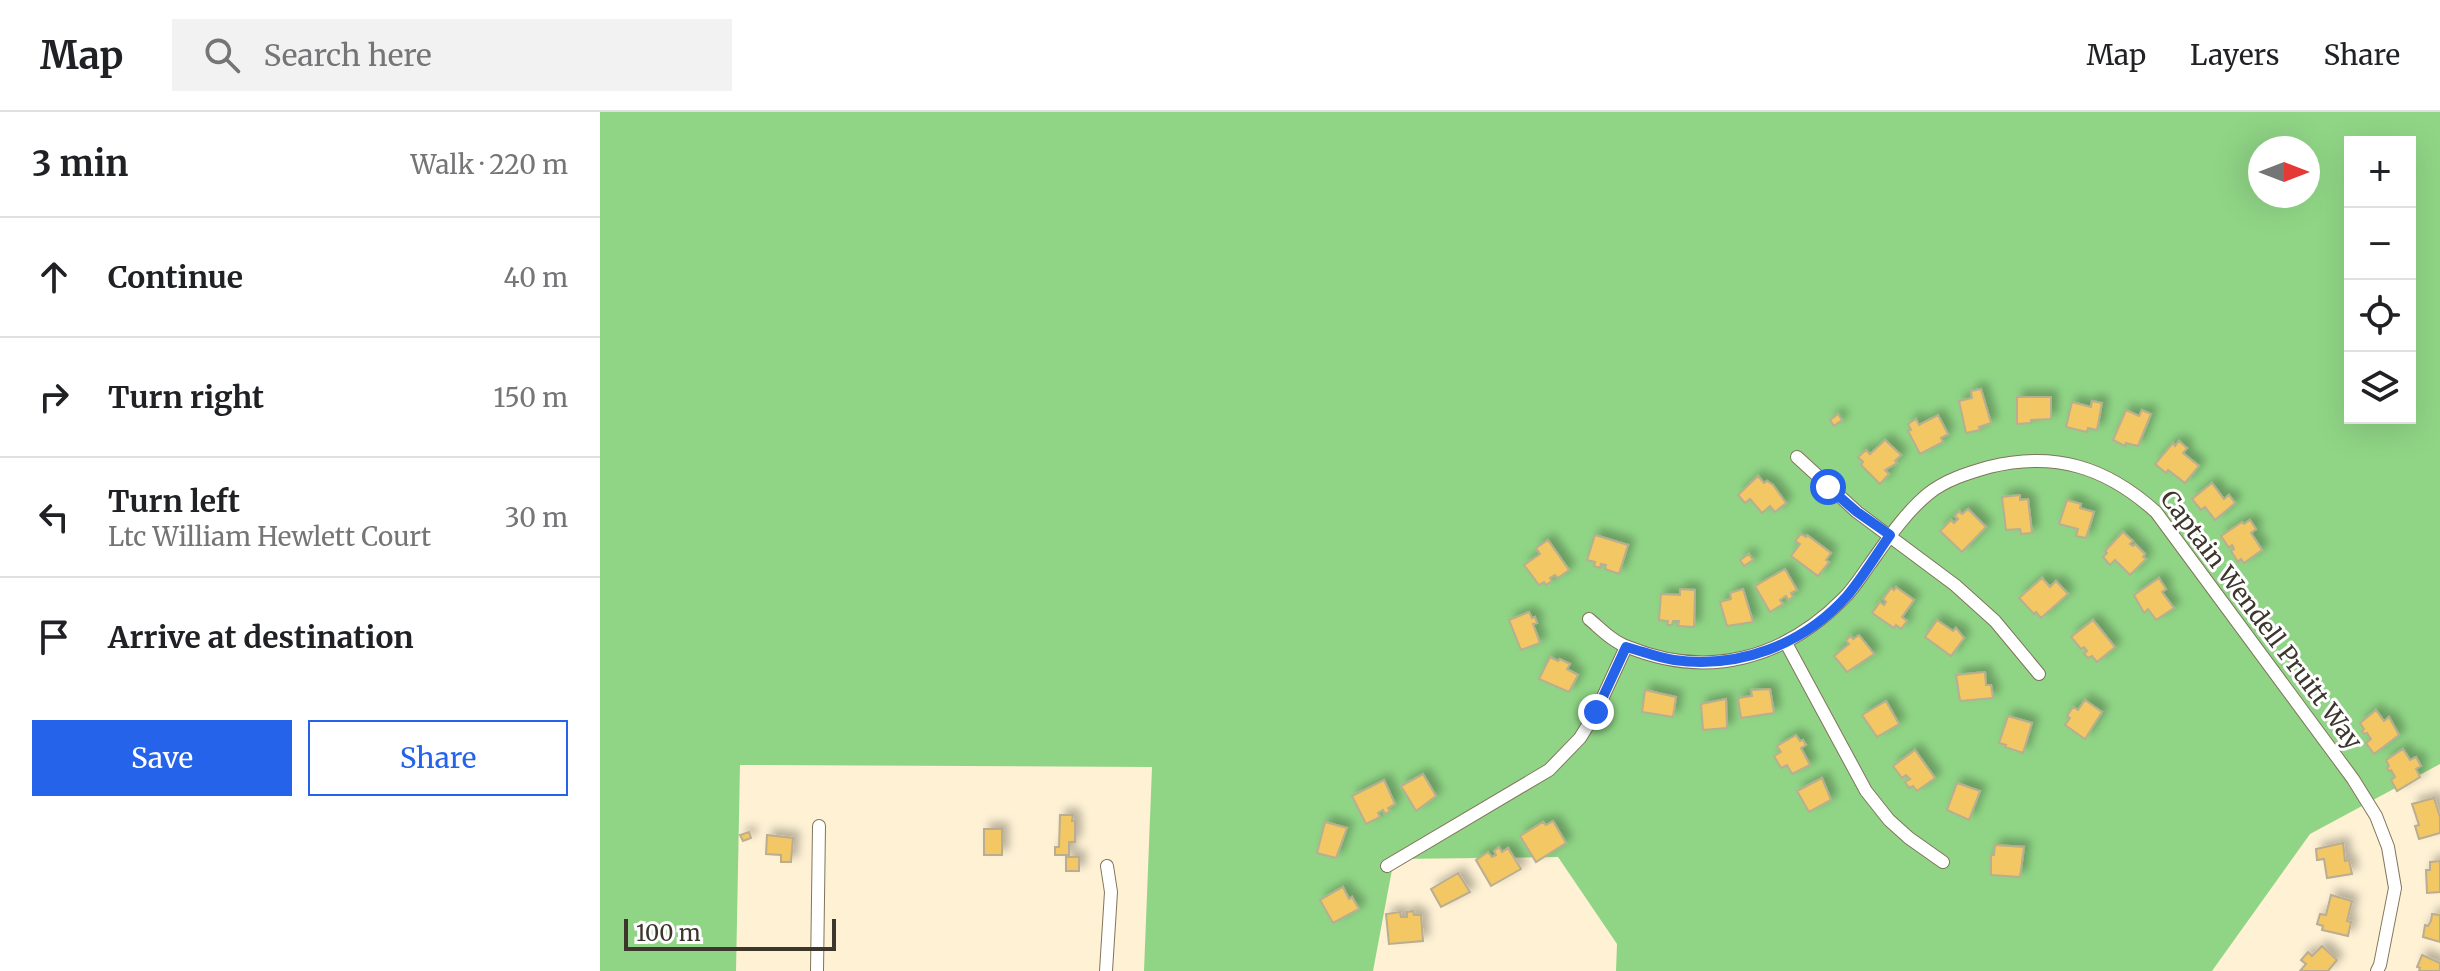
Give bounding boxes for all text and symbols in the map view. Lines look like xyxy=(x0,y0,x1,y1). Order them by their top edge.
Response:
search box xyxy=(172,19,732,91)
text: Map xyxy=(40,32,124,79)
icon: search xyxy=(200,33,244,77)
text: Search here xyxy=(264,36,432,74)
text: Map xyxy=(2086,37,2146,73)
text: Layers xyxy=(2190,37,2279,73)
text: Share xyxy=(2323,37,2400,73)
north arrow xyxy=(2248,136,2320,208)
map controls xyxy=(2344,136,2416,424)
button: + xyxy=(2344,136,2416,208)
text: 3 min xyxy=(32,143,128,185)
text: Walk · 220 m xyxy=(411,148,568,181)
button: − xyxy=(2344,208,2416,280)
icon: ahead xyxy=(32,255,76,299)
text: Continue xyxy=(108,258,243,296)
text: 40 m xyxy=(504,261,568,294)
button: locate xyxy=(2344,280,2416,352)
button: layers xyxy=(2344,352,2416,424)
icon: right xyxy=(32,375,76,419)
text: Turn right xyxy=(108,378,264,416)
text: 150 m xyxy=(494,381,568,414)
route start xyxy=(1810,469,1846,505)
text: Turn left xyxy=(108,482,240,520)
street label: Captain Wendell Pruitt Way xyxy=(2154,484,2369,755)
icon: left xyxy=(32,495,76,539)
text: 30 m xyxy=(505,501,568,534)
text: Ltc William Hewlett Court xyxy=(108,520,431,553)
icon: arrive xyxy=(32,615,76,659)
text: Arrive at destination xyxy=(108,618,414,656)
route end xyxy=(1578,694,1614,730)
button: Save xyxy=(32,720,292,796)
button: Share xyxy=(308,720,568,796)
scale bar xyxy=(624,915,836,951)
text: 100 m xyxy=(636,919,701,947)

